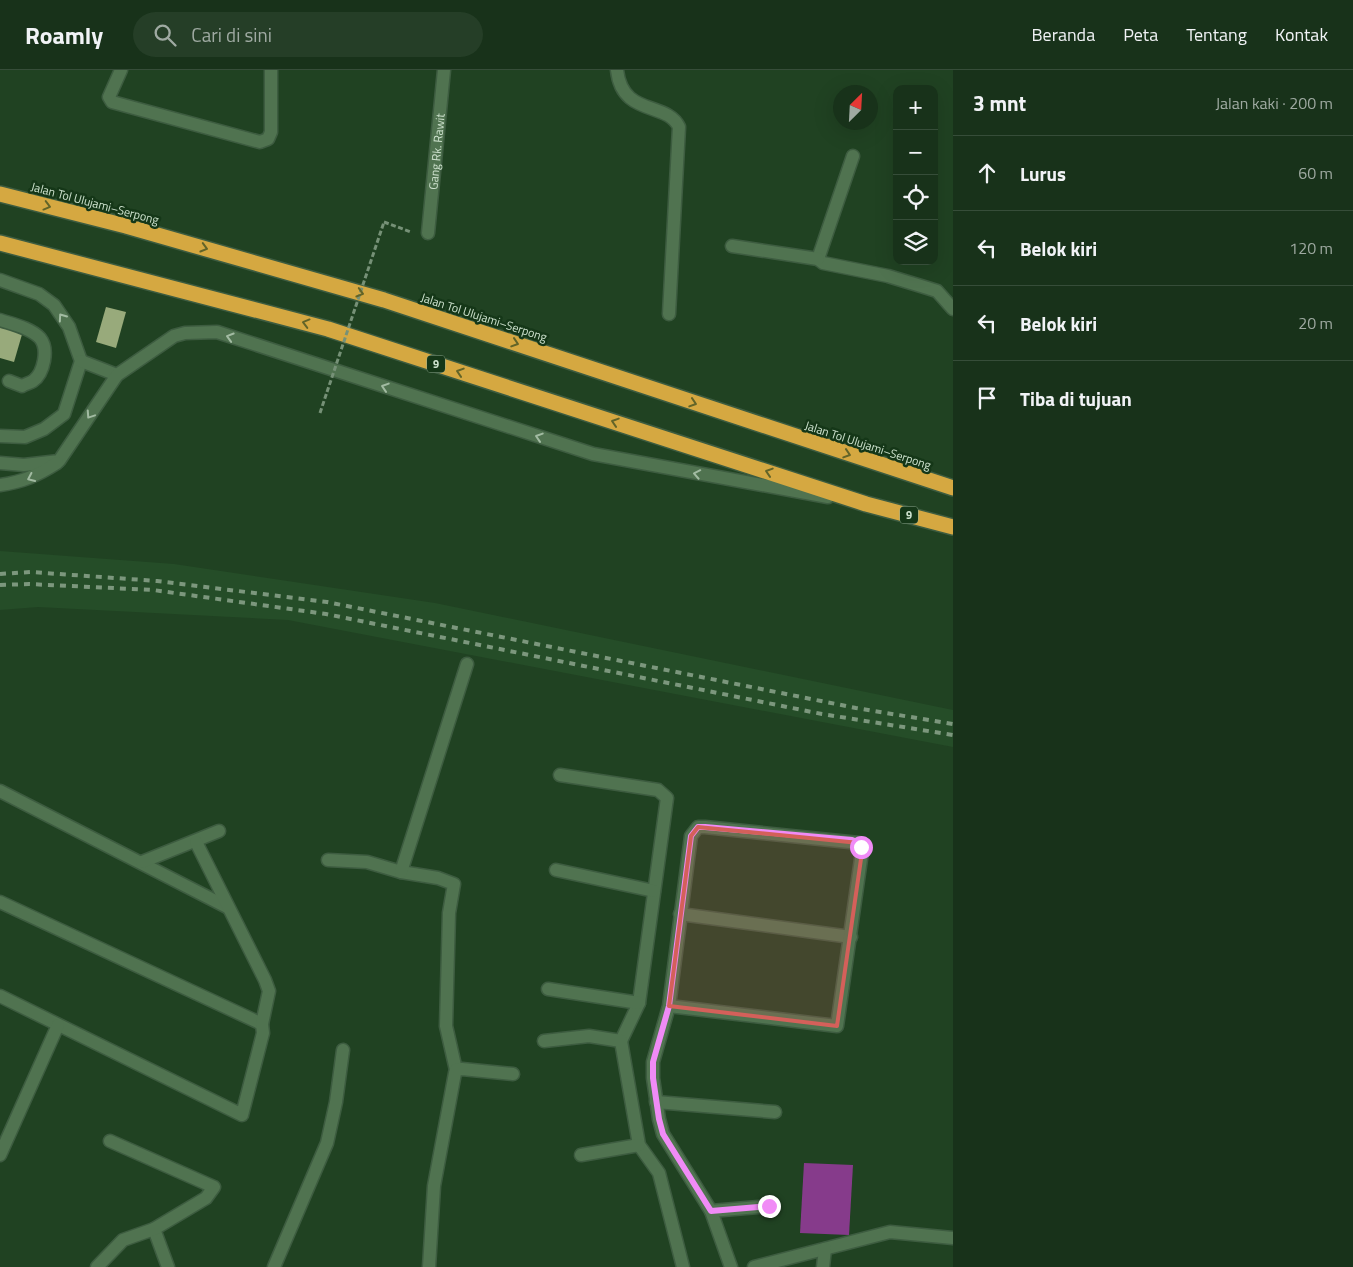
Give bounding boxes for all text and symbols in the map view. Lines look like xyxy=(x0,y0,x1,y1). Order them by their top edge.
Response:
search box xyxy=(133,12,483,57)
text: Roamly xyxy=(25,17,103,53)
text: Cari di sini xyxy=(191,20,272,49)
icon: search xyxy=(151,21,179,49)
text: Beranda xyxy=(1032,21,1095,48)
text: Peta xyxy=(1123,21,1158,48)
text: Tentang xyxy=(1186,21,1247,48)
text: Kontak xyxy=(1275,21,1328,48)
north arrow xyxy=(833,85,878,130)
map controls xyxy=(893,85,938,265)
button: + xyxy=(893,85,938,130)
text: 3 mnt xyxy=(973,87,1026,119)
text: Jalan kaki · 200 m xyxy=(1215,91,1333,115)
street label: Gang Rk. Rawit xyxy=(423,112,449,190)
button: − xyxy=(893,130,938,175)
icon: ahead xyxy=(973,159,1001,187)
text: Lurus xyxy=(1020,159,1066,188)
text: 60 m xyxy=(1298,161,1333,185)
button: locate xyxy=(893,175,938,220)
street label: Jalan Tol Ulujami–Serpong xyxy=(29,177,161,229)
one-way arrow xyxy=(43,200,52,211)
button: layers xyxy=(893,220,938,265)
icon: left xyxy=(973,234,1001,262)
text: Belok kiri xyxy=(1020,234,1097,263)
text: 120 m xyxy=(1289,236,1333,260)
one-way arrow xyxy=(199,243,208,253)
one-way arrow xyxy=(356,287,365,298)
street label: Jalan Tol Ulujami–Serpong xyxy=(418,288,550,346)
icon: left xyxy=(973,309,1001,337)
text: Belok kiri xyxy=(1020,309,1097,338)
text: 20 m xyxy=(1298,311,1333,335)
one-way arrow xyxy=(59,313,68,322)
one-way arrow xyxy=(301,318,310,329)
one-way arrow xyxy=(226,332,235,342)
one-way arrow xyxy=(510,338,518,348)
road number: 9 xyxy=(427,356,445,372)
one-way arrow xyxy=(457,368,465,378)
one-way arrow xyxy=(381,383,389,393)
icon: arrive xyxy=(973,384,1001,412)
text: Tiba di tujuan xyxy=(1020,384,1132,413)
one-way arrow xyxy=(688,397,697,407)
one-way arrow xyxy=(87,409,96,419)
street label: Jalan Tol Ulujami–Serpong xyxy=(802,416,934,474)
one-way arrow xyxy=(611,418,620,428)
one-way arrow xyxy=(536,432,544,442)
one-way arrow xyxy=(843,448,851,458)
one-way arrow xyxy=(766,468,774,478)
one-way arrow xyxy=(693,469,701,480)
one-way arrow xyxy=(27,471,36,482)
road number: 9 xyxy=(900,506,918,524)
route start xyxy=(850,836,873,859)
route end xyxy=(758,1195,781,1218)

